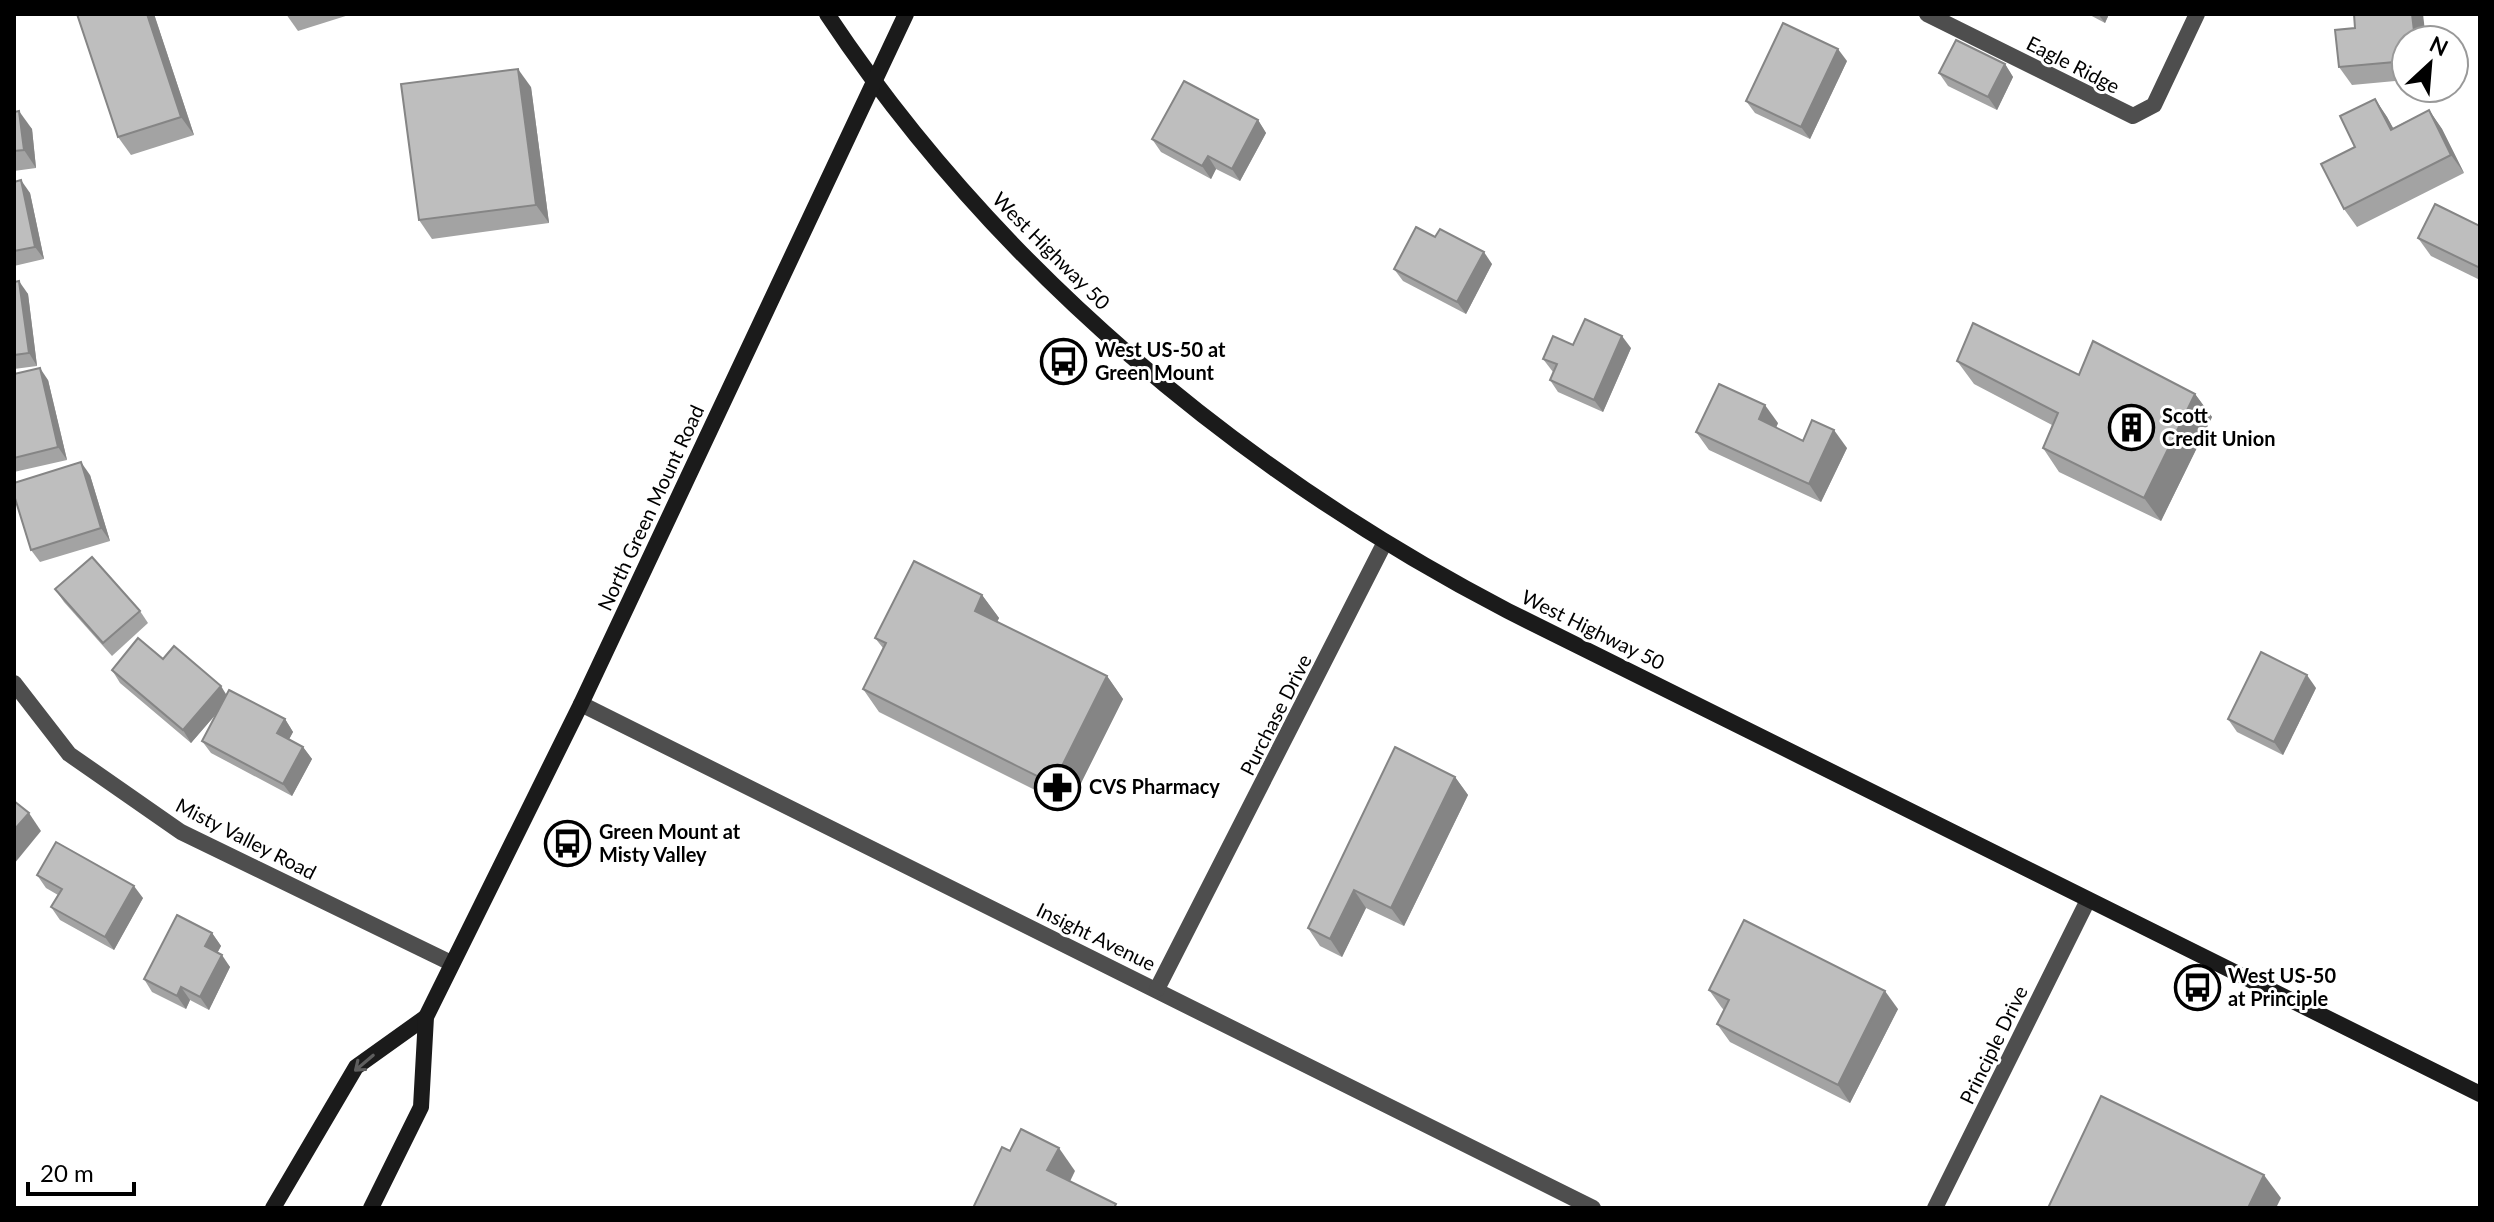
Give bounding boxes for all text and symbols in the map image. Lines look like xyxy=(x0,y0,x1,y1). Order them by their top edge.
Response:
north arrow xyxy=(2390,24,2470,104)
street label: Eagle Ridge xyxy=(2023,30,2124,98)
text: N xyxy=(2425,30,2453,61)
street label: West Highway 50 xyxy=(988,187,1115,314)
place label: West US-50 at Green Mount xyxy=(1095,337,1226,384)
bus stop icon: West US-50 at Green Mount xyxy=(1040,338,1088,386)
street label: North Green Mount Road xyxy=(592,401,708,614)
building icon: Scott Credit Union xyxy=(2107,403,2155,451)
place label: Scott Credit Union xyxy=(2162,403,2275,450)
street label: West Highway 50 xyxy=(1518,584,1669,674)
street label: Purchase Drive xyxy=(1234,650,1316,779)
pharmacy icon: CVS Pharmacy xyxy=(1034,763,1082,811)
place label: CVS Pharmacy xyxy=(1089,774,1220,798)
street label: Misty Valley Road xyxy=(172,792,321,884)
place label: Green Mount at Misty Valley xyxy=(599,819,741,866)
bus stop icon: Green Mount at Misty Valley xyxy=(544,820,592,868)
street label: Insight Avenue xyxy=(1033,897,1160,975)
place label: West US-50 at Principle xyxy=(2228,963,2336,1010)
bus stop icon: West US-50 at Principle xyxy=(2173,964,2221,1012)
street label: Principle Drive xyxy=(1954,981,2032,1108)
one-way arrow xyxy=(354,1054,375,1072)
scale bar xyxy=(28,1146,134,1196)
text: 20 m xyxy=(40,1158,94,1187)

